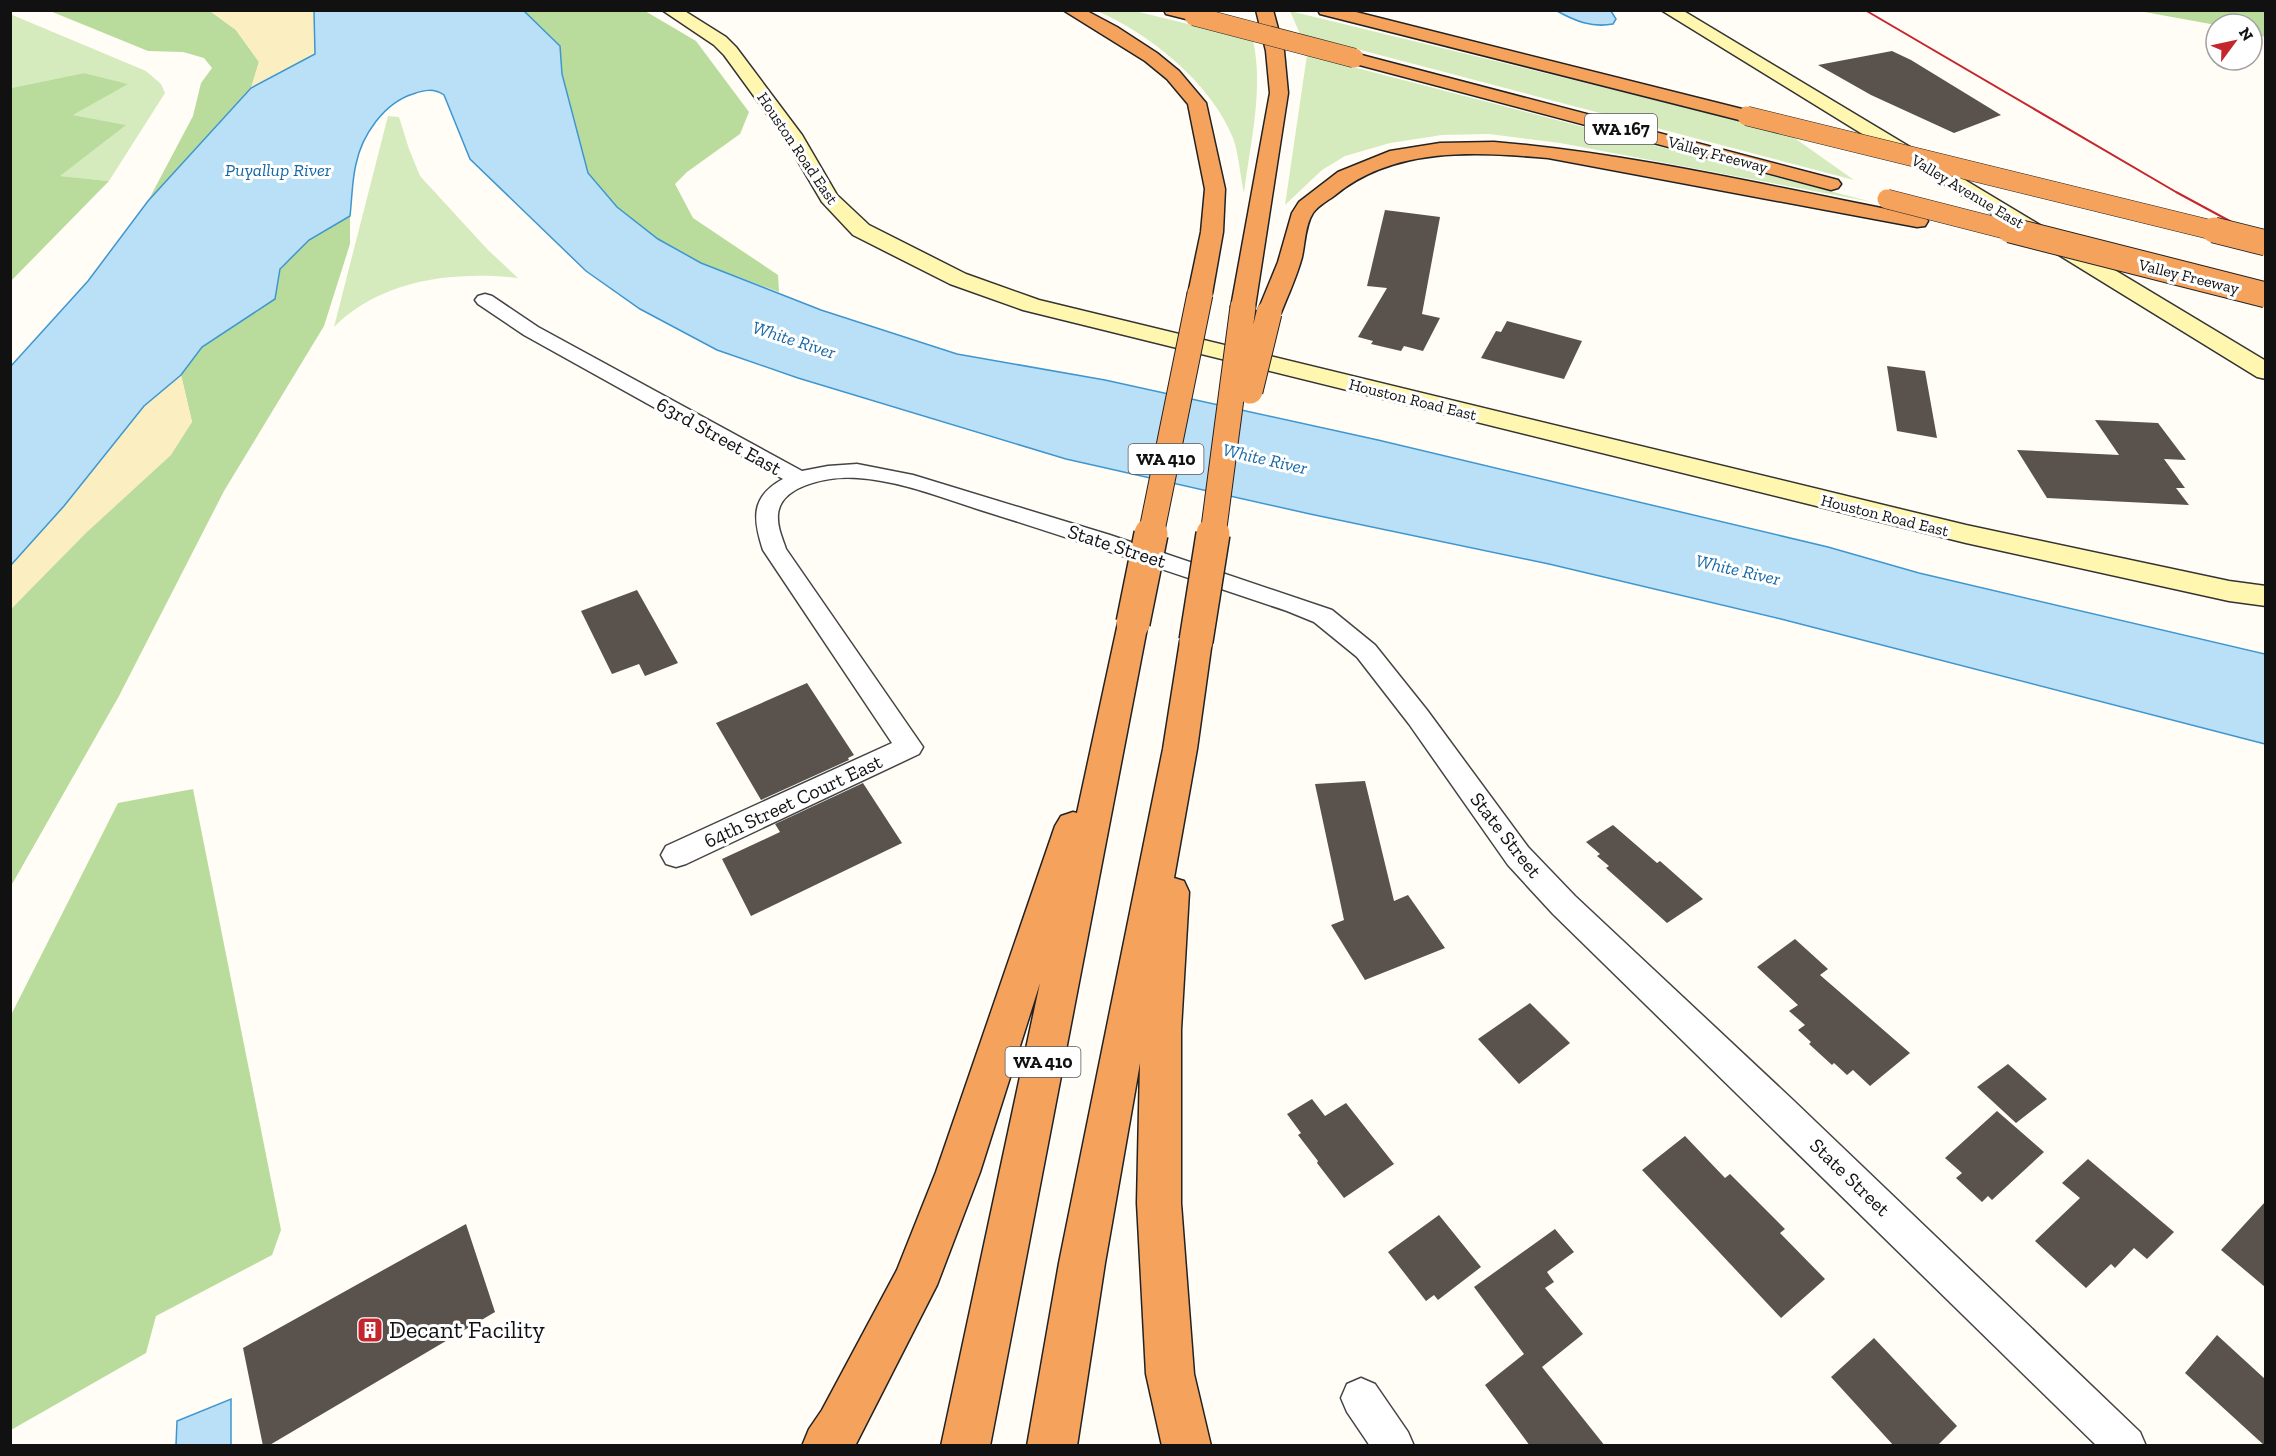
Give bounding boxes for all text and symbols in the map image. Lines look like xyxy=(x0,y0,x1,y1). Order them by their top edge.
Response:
north arrow xyxy=(2204,12,2264,72)
text: N xyxy=(2235,24,2257,44)
street label: Houston Road East xyxy=(753,89,842,208)
road number: WA 167 xyxy=(1585,114,1657,144)
street label: Valley Freeway xyxy=(1665,132,1771,177)
street label: Valley Avenue East xyxy=(1907,150,2028,233)
water label: Puyallup River xyxy=(225,159,332,181)
street label: Valley Freeway xyxy=(2136,255,2242,298)
water label: White River xyxy=(750,316,839,364)
street label: Houston Road East xyxy=(1347,374,1479,425)
street label: 63rd Street East xyxy=(652,392,786,481)
water label: White River xyxy=(1221,439,1310,480)
road number: WA 410 xyxy=(1128,444,1204,474)
street label: Houston Road East xyxy=(1819,490,1951,541)
street label: State Street xyxy=(1065,519,1170,573)
water label: White River xyxy=(1694,550,1783,591)
street label: 64th Street Court East xyxy=(700,749,886,853)
street label: State Street xyxy=(1465,787,1547,883)
road number: WA 410 xyxy=(1006,1047,1080,1077)
street label: State Street xyxy=(1805,1133,1895,1221)
building icon: Decant Facility xyxy=(355,1315,385,1345)
place label: Decant Facility xyxy=(389,1315,545,1344)

